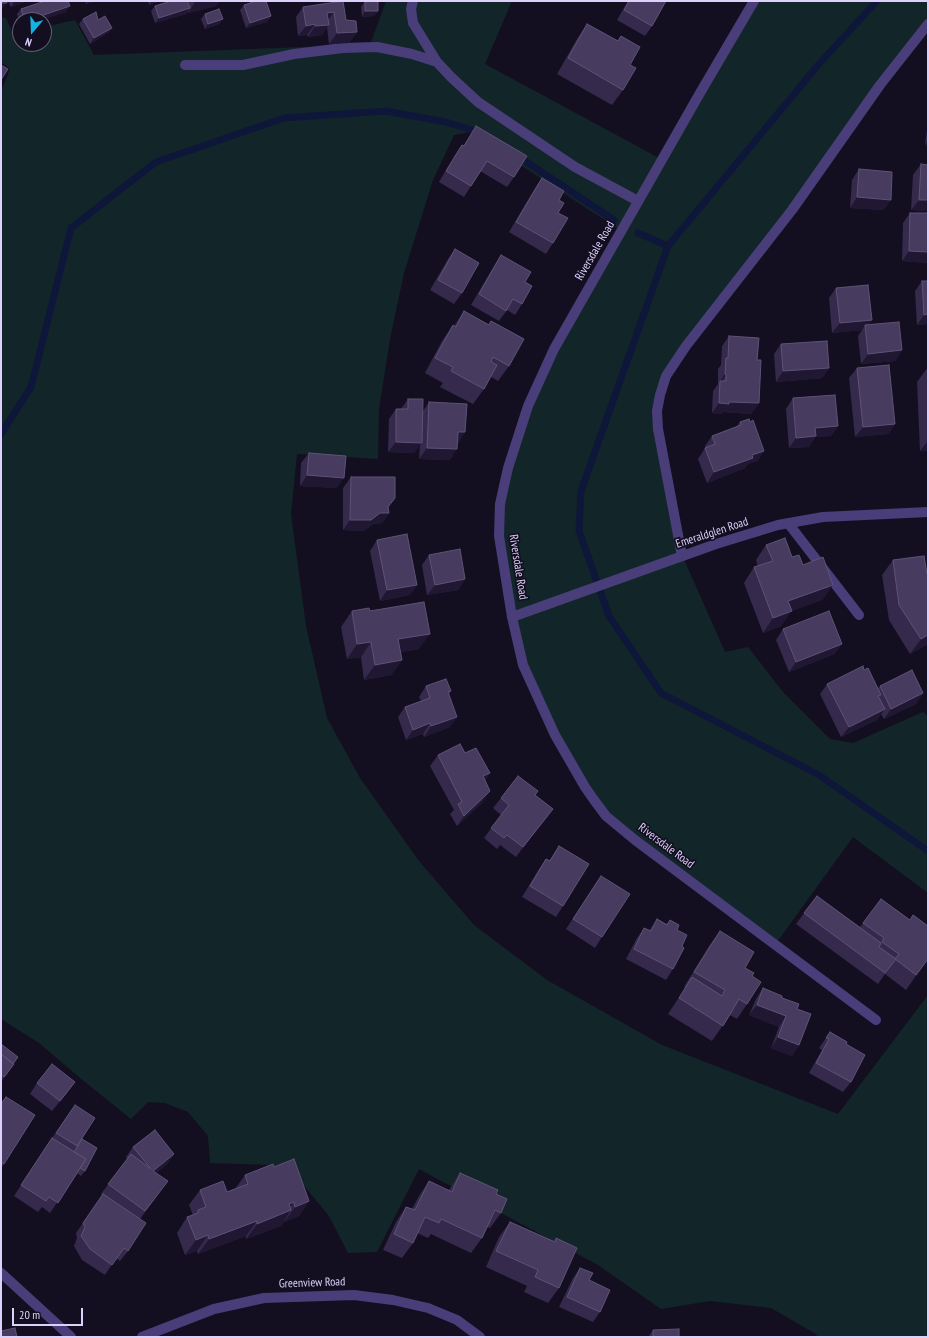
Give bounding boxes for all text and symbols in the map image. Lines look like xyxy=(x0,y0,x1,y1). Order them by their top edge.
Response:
north arrow xyxy=(12,12,52,52)
text: N xyxy=(23,35,34,50)
street label: Riversdale Road xyxy=(572,219,618,283)
street label: Emeraldglen Road xyxy=(674,515,750,551)
street label: Riversdale Road xyxy=(506,533,530,601)
street label: Riversdale Road xyxy=(635,820,697,872)
street label: Greenview Road xyxy=(279,1275,345,1291)
scale bar xyxy=(14,1300,85,1326)
text: 20 m xyxy=(19,1307,40,1322)

